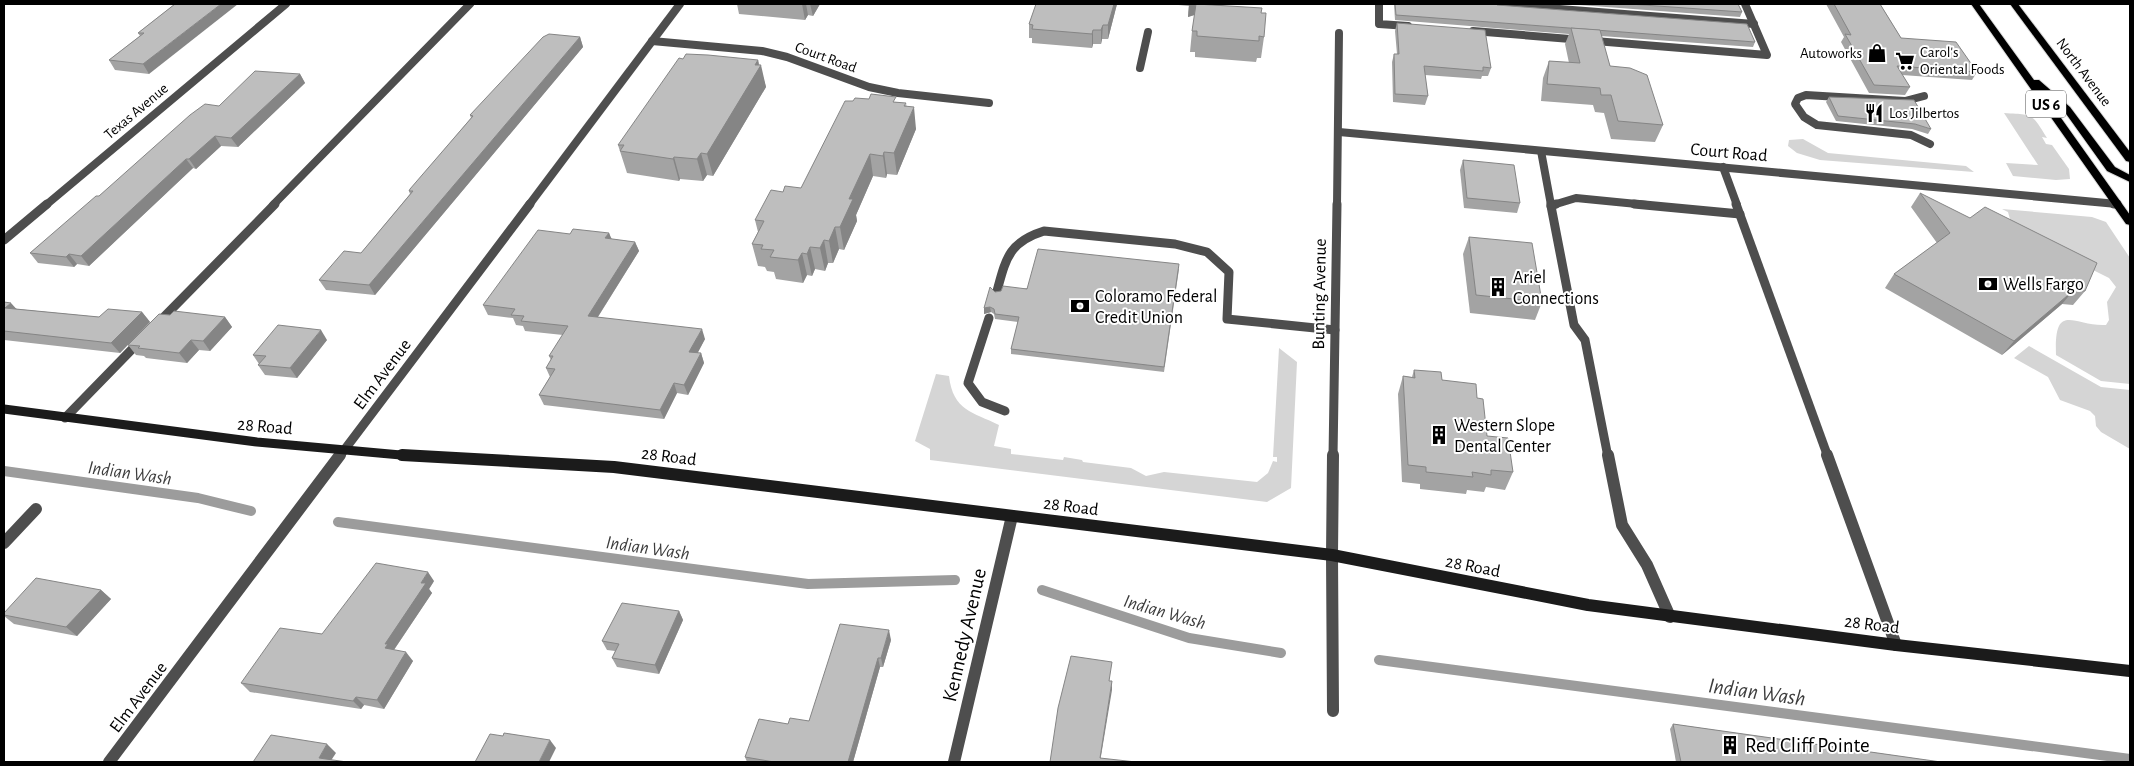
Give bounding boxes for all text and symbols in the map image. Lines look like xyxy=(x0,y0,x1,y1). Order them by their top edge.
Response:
street label: North Avenue xyxy=(2053,36,2114,109)
street label: Court Road xyxy=(793,39,859,76)
shop icon: Autoworks xyxy=(1866,42,1888,64)
place label: Carol's Oriental Foods xyxy=(1920,45,2005,77)
place label: Autoworks xyxy=(1800,46,1862,61)
supermarket icon: Carol's Oriental Foods xyxy=(1894,50,1916,72)
street label: Texas Avenue xyxy=(102,80,171,142)
road number: US 6 xyxy=(2026,90,2066,118)
restaurant icon: Los Jilbertos xyxy=(1863,102,1885,124)
place label: Los Jilbertos xyxy=(1889,106,1959,121)
street label: Court Road xyxy=(1690,141,1768,165)
street label: Bunting Avenue xyxy=(1310,238,1330,350)
place label: Ariel Connections xyxy=(1513,269,1599,308)
bank icon: Wells Fargo xyxy=(1977,273,1999,295)
building icon: Ariel Connections xyxy=(1487,276,1509,298)
place label: Wells Fargo xyxy=(2003,276,2084,294)
place label: Coloramo Federal Credit Union xyxy=(1095,288,1217,327)
bank icon: Coloramo Federal Credit Union xyxy=(1069,295,1091,317)
street label: Elm Avenue xyxy=(351,336,415,413)
street label: 28 Road xyxy=(236,416,293,438)
place label: Western Slope Dental Center xyxy=(1454,417,1555,456)
building icon: Western Slope Dental Center xyxy=(1428,424,1450,446)
street label: 28 Road xyxy=(640,445,698,469)
water label: Indian Wash xyxy=(87,458,173,489)
street label: 28 Road xyxy=(1042,495,1100,519)
water label: Indian Wash xyxy=(605,533,691,564)
street label: 28 Road xyxy=(1444,553,1502,581)
street label: Kennedy Avenue xyxy=(939,566,990,704)
water label: Indian Wash xyxy=(1121,592,1208,633)
street label: 28 Road xyxy=(1843,613,1901,637)
street label: Elm Avenue xyxy=(107,659,171,736)
water label: Indian Wash xyxy=(1707,674,1807,710)
building icon: Red Cliff Pointe xyxy=(1719,734,1741,756)
place label: Red Cliff Pointe xyxy=(1745,735,1870,756)

